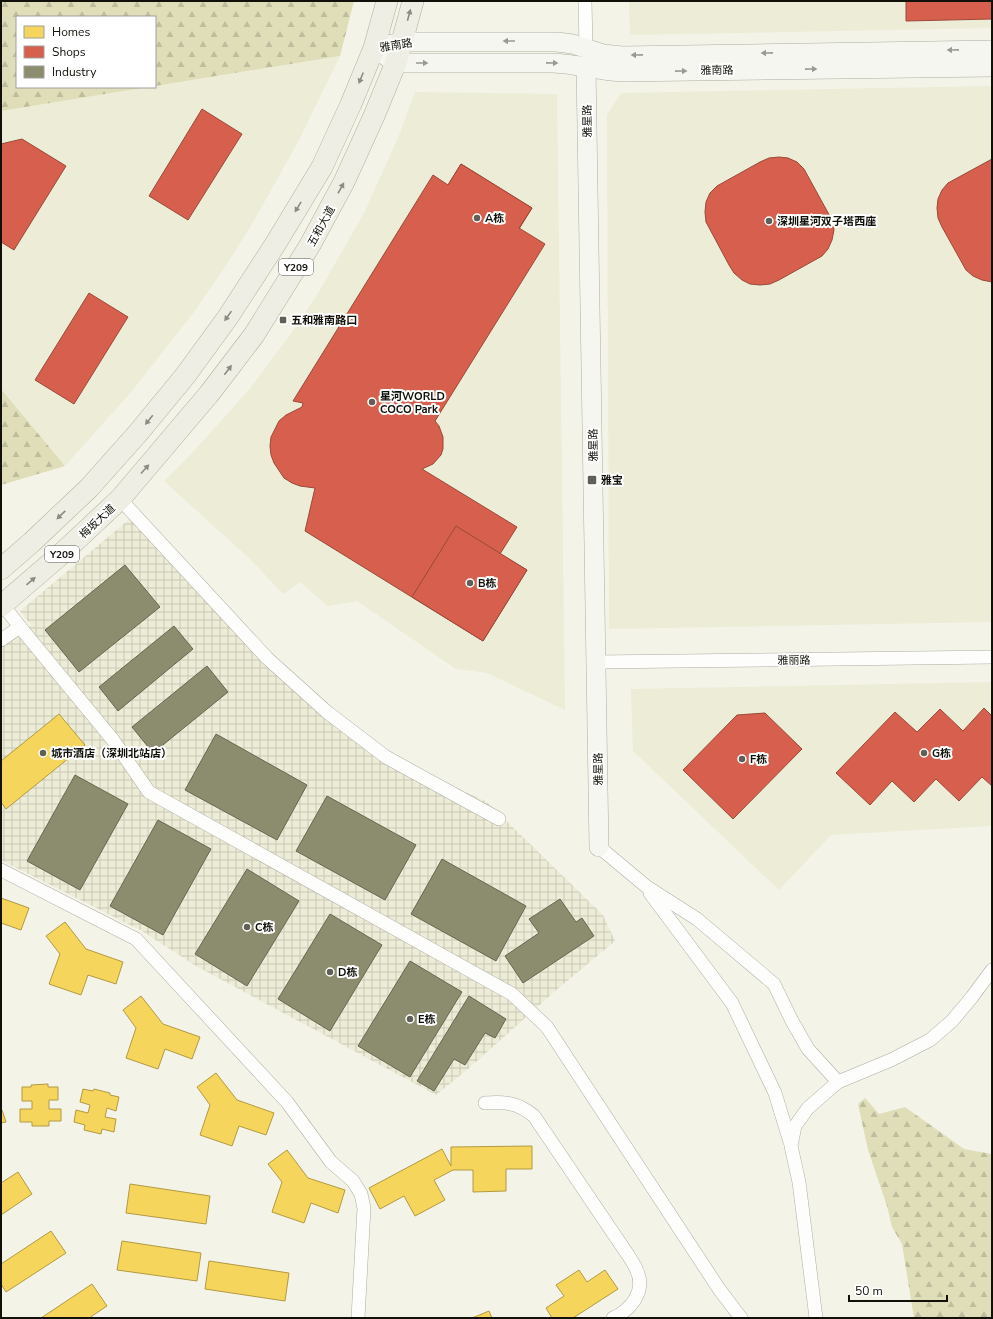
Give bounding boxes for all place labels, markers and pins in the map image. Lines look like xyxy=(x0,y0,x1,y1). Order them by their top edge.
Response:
place label: A栋 xyxy=(485,211,504,226)
marker: A栋 xyxy=(472,213,482,223)
place label: 深圳星河双子塔西座 xyxy=(777,214,876,229)
marker: 深圳星河双子塔西座 xyxy=(764,216,774,226)
place label: 五和雅南路口 xyxy=(291,313,357,328)
marker: 五和雅南路口 xyxy=(278,315,288,325)
place label: 星河WORLD COCO Park xyxy=(380,389,445,417)
marker: 星河WORLD COCO Park xyxy=(367,397,377,407)
place label: 雅宝 xyxy=(601,473,623,488)
marker: 雅宝 xyxy=(586,474,598,486)
place label: B栋 xyxy=(478,576,497,591)
marker: B栋 xyxy=(465,578,475,588)
place label: 城市酒店（深圳北站店） xyxy=(51,746,172,761)
place label: G栋 xyxy=(932,746,951,761)
marker: 城市酒店（深圳北站店） xyxy=(38,748,48,758)
marker: G栋 xyxy=(919,748,929,758)
place label: F栋 xyxy=(750,752,767,767)
marker: F栋 xyxy=(737,754,747,764)
place label: C栋 xyxy=(255,920,273,935)
marker: C栋 xyxy=(242,922,252,932)
place label: D栋 xyxy=(338,965,357,980)
marker: D栋 xyxy=(325,967,335,977)
place label: E栋 xyxy=(418,1012,436,1027)
marker: E栋 xyxy=(405,1014,415,1024)

